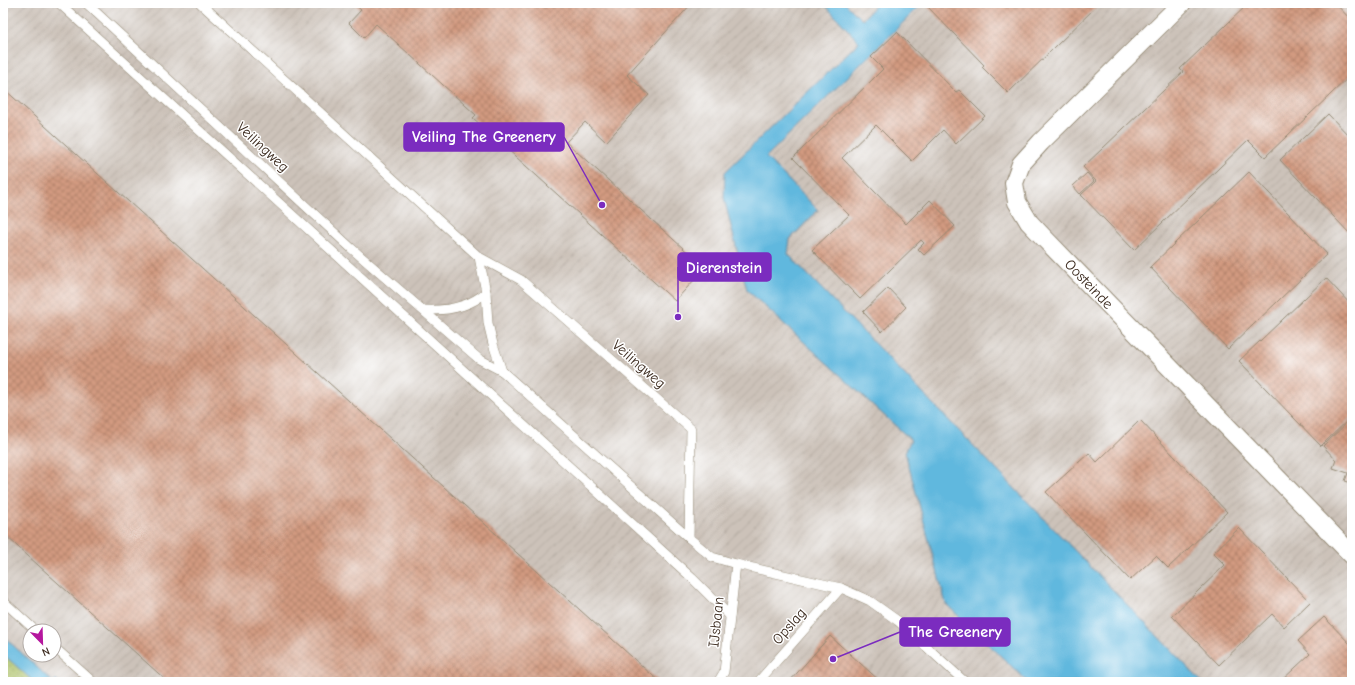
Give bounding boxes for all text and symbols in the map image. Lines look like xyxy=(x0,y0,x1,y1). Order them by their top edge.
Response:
street label: Veilingweg xyxy=(233,118,293,176)
callout: Veiling The Greenery xyxy=(404,123,564,151)
text: Veiling The Greenery xyxy=(412,128,557,146)
callout: Dierenstein xyxy=(678,253,771,281)
street label: Oosteinde xyxy=(1061,255,1117,313)
text: Dierenstein xyxy=(686,259,762,277)
street label: Veilingweg xyxy=(609,336,669,392)
street label: IJsbaan xyxy=(704,596,728,648)
street label: Opslag xyxy=(768,604,810,648)
callout: The Greenery xyxy=(900,618,1010,646)
north arrow xyxy=(22,623,62,663)
text: The Greenery xyxy=(908,623,1003,641)
text: N xyxy=(40,644,52,659)

